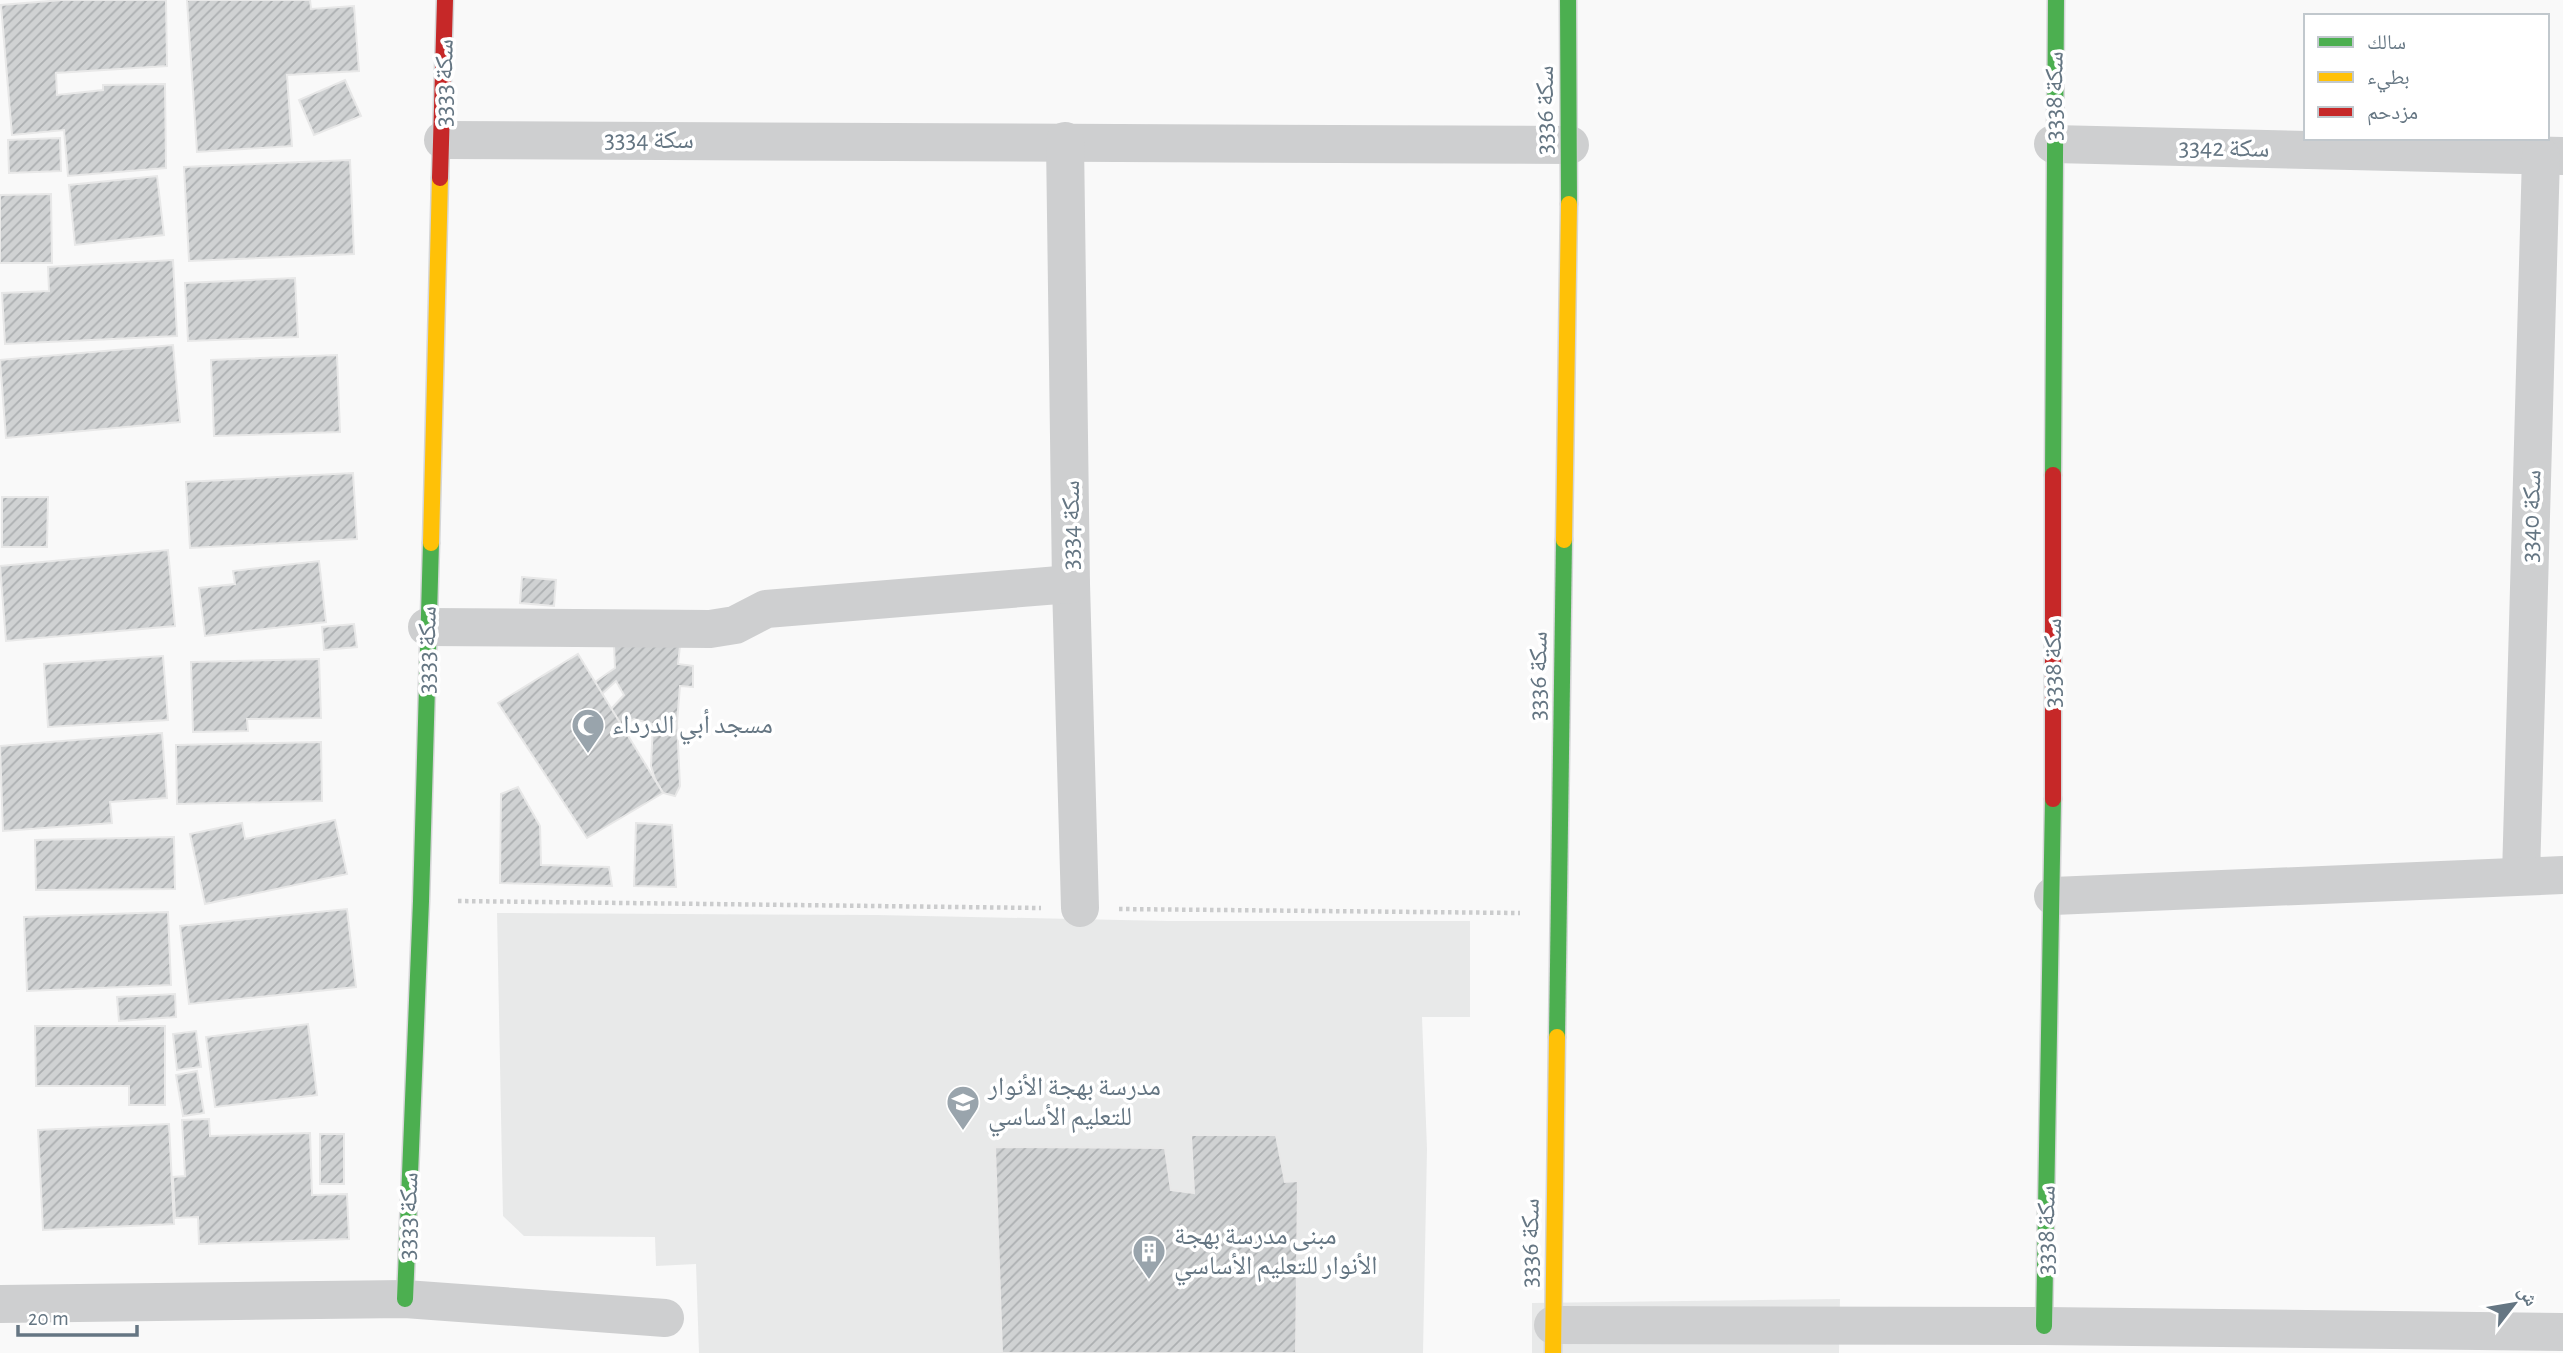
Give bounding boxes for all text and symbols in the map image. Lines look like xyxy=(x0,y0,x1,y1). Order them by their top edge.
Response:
legend xyxy=(2304,14,2549,140)
text: سالك xyxy=(2367,32,2406,53)
street label: سكة 3333 xyxy=(430,39,458,127)
street label: سكة 3338 xyxy=(2040,51,2068,141)
street label: سكة 3336 xyxy=(1532,65,1558,155)
text: بطيء xyxy=(2367,67,2410,93)
text: مزدحم xyxy=(2367,102,2418,126)
street label: سكة 3334 xyxy=(604,127,694,153)
street label: سكة 3342 xyxy=(2178,134,2270,162)
street label: سكة 3340 xyxy=(2516,469,2546,563)
street label: سكة 3334 xyxy=(1058,480,1084,570)
street label: سكة 3333 xyxy=(413,606,441,694)
street label: سكة 3338 xyxy=(2040,618,2066,708)
street label: سكة 3336 xyxy=(1524,631,1552,721)
mosque icon: مسجد أبي الدرداء xyxy=(569,706,607,755)
place label: مسجد أبي الدرداء xyxy=(612,708,773,745)
place label: مدرسة بهجة الأنوار للتعليم الأساسي xyxy=(987,1073,1161,1137)
school or university icon: مدرسة بهجة الأنوار للتعليم الأساسي xyxy=(944,1083,982,1132)
street label: سكة 3333 xyxy=(393,1172,423,1260)
street label: سكة 3338 xyxy=(2032,1185,2060,1275)
street label: سكة 3336 xyxy=(1516,1198,1544,1288)
place label: مبنى مدرسة بهجة الأنوار للتعليم الأساسي xyxy=(1174,1223,1378,1286)
building icon: مبنى مدرسة بهجة الأنوار للتعليم الأساسي xyxy=(1130,1232,1168,1281)
north arrow xyxy=(2479,1269,2549,1339)
text: ش xyxy=(2513,1282,2541,1310)
scale bar xyxy=(18,1294,136,1338)
text: 20 m xyxy=(28,1308,69,1329)

